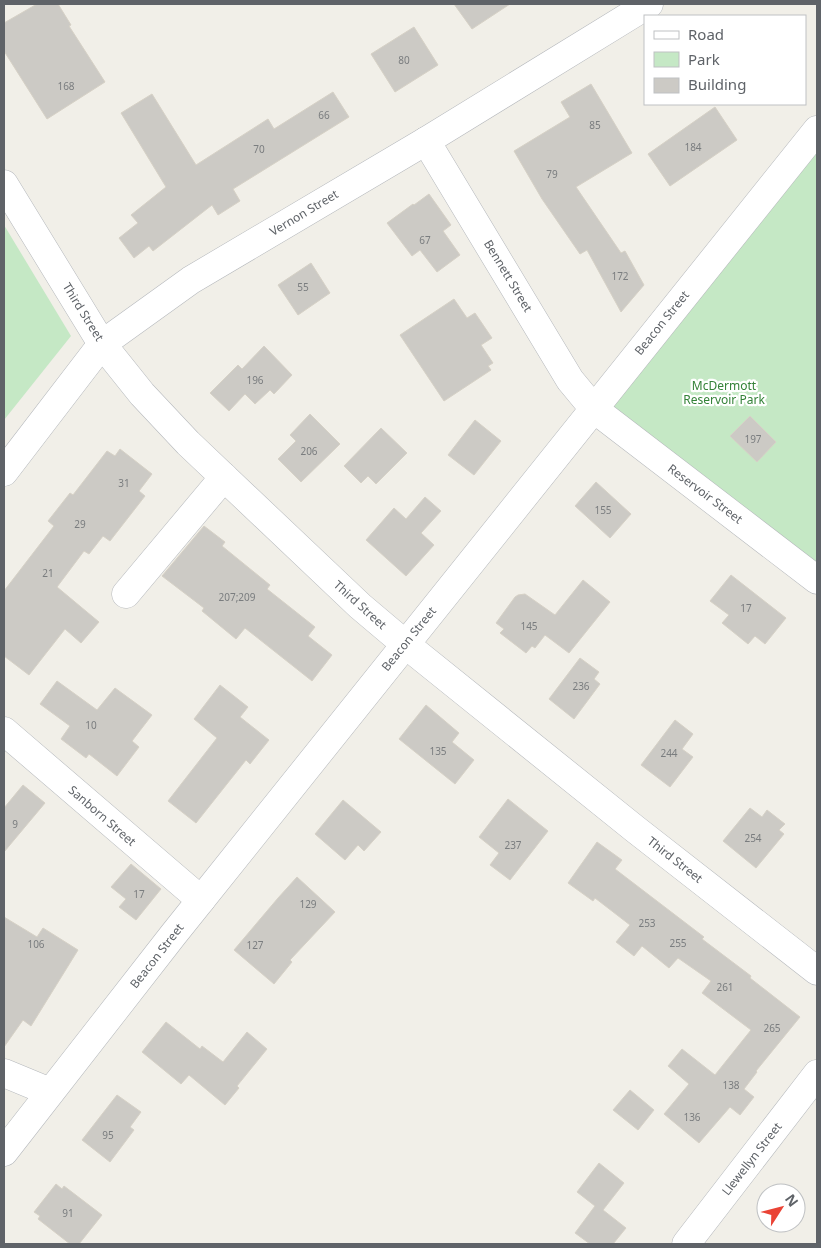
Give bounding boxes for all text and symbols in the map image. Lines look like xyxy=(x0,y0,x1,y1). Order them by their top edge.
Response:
legend xyxy=(644,15,806,105)
text: Road xyxy=(688,24,724,44)
text: Park xyxy=(688,49,720,69)
house number: 80 xyxy=(398,53,410,67)
text: Building xyxy=(688,74,746,94)
house number: 168 xyxy=(57,79,75,93)
house number: 66 xyxy=(318,108,330,122)
house number: 85 xyxy=(589,118,601,132)
house number: 184 xyxy=(684,140,702,154)
house number: 70 xyxy=(253,142,265,156)
house number: 79 xyxy=(546,167,558,181)
street label: Vernon Street xyxy=(266,185,342,240)
house number: 67 xyxy=(419,233,431,247)
street label: Bennett Street xyxy=(480,236,537,316)
house number: 172 xyxy=(611,269,629,283)
street label: Third Street xyxy=(59,279,108,345)
house number: 55 xyxy=(297,280,309,294)
street label: Beacon Street xyxy=(630,286,693,358)
house number: 196 xyxy=(246,373,264,387)
park label: McDermott Reservoir Park xyxy=(683,377,765,408)
house number: 197 xyxy=(744,432,762,446)
house number: 206 xyxy=(300,444,318,458)
street label: Reservoir Street xyxy=(664,460,747,528)
house number: 31 xyxy=(118,476,130,490)
house number: 155 xyxy=(594,503,612,517)
house number: 29 xyxy=(74,517,86,531)
house number: 21 xyxy=(42,566,54,580)
street label: Third Street xyxy=(330,576,391,633)
house number: 207;209 xyxy=(219,590,256,604)
house number: 17 xyxy=(740,601,752,615)
street label: Beacon Street xyxy=(377,602,440,674)
house number: 145 xyxy=(520,619,538,633)
house number: 236 xyxy=(572,679,590,693)
house number: 10 xyxy=(85,718,97,732)
house number: 135 xyxy=(429,744,447,758)
house number: 244 xyxy=(660,746,678,760)
street label: Sanborn Street xyxy=(65,782,140,850)
house number: 9 xyxy=(12,817,18,831)
house number: 254 xyxy=(744,831,762,845)
street label: Third Street xyxy=(644,833,707,887)
house number: 237 xyxy=(504,838,522,852)
house number: 17 xyxy=(133,887,145,901)
house number: 129 xyxy=(299,897,317,911)
house number: 253 xyxy=(638,916,656,930)
street label: Beacon Street xyxy=(126,919,188,992)
house number: 255 xyxy=(669,936,687,950)
house number: 106 xyxy=(27,937,45,951)
house number: 127 xyxy=(246,938,264,952)
house number: 261 xyxy=(716,980,734,994)
house number: 265 xyxy=(763,1021,781,1035)
house number: 138 xyxy=(722,1078,740,1092)
house number: 136 xyxy=(683,1110,701,1124)
street label: Llewellyn Street xyxy=(718,1118,786,1199)
house number: 95 xyxy=(102,1128,114,1142)
north arrow xyxy=(756,1183,806,1233)
text: N xyxy=(781,1190,803,1210)
house number: 91 xyxy=(62,1206,74,1220)

